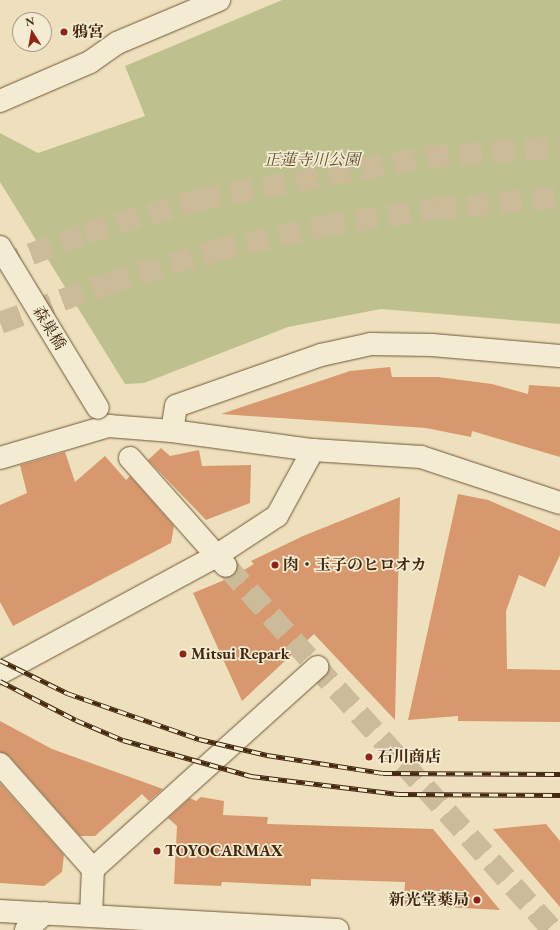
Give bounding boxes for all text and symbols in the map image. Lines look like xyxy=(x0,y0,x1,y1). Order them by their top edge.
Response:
north arrow xyxy=(12,12,52,52)
text: N xyxy=(24,13,36,29)
place label: 鴉宮 xyxy=(72,22,104,42)
marker: 鴉宮 xyxy=(59,27,69,37)
park label: 正蓮寺川公園 xyxy=(264,150,360,170)
street label: 森巣橋 xyxy=(28,302,70,354)
place label: 肉・玉子のヒロオカ xyxy=(283,555,427,575)
marker: 肉・玉子のヒロオカ xyxy=(270,560,280,570)
place label: Mitsui Repark xyxy=(191,644,289,664)
marker: Mitsui Repark xyxy=(178,649,188,659)
place label: 石川商店 xyxy=(377,747,441,767)
marker: 石川商店 xyxy=(364,752,374,762)
place label: TOYOCARMAX xyxy=(165,841,283,861)
marker: TOYOCARMAX xyxy=(152,846,162,856)
place label: 新光堂薬局 xyxy=(389,890,469,910)
marker: 新光堂薬局 xyxy=(472,895,482,905)

